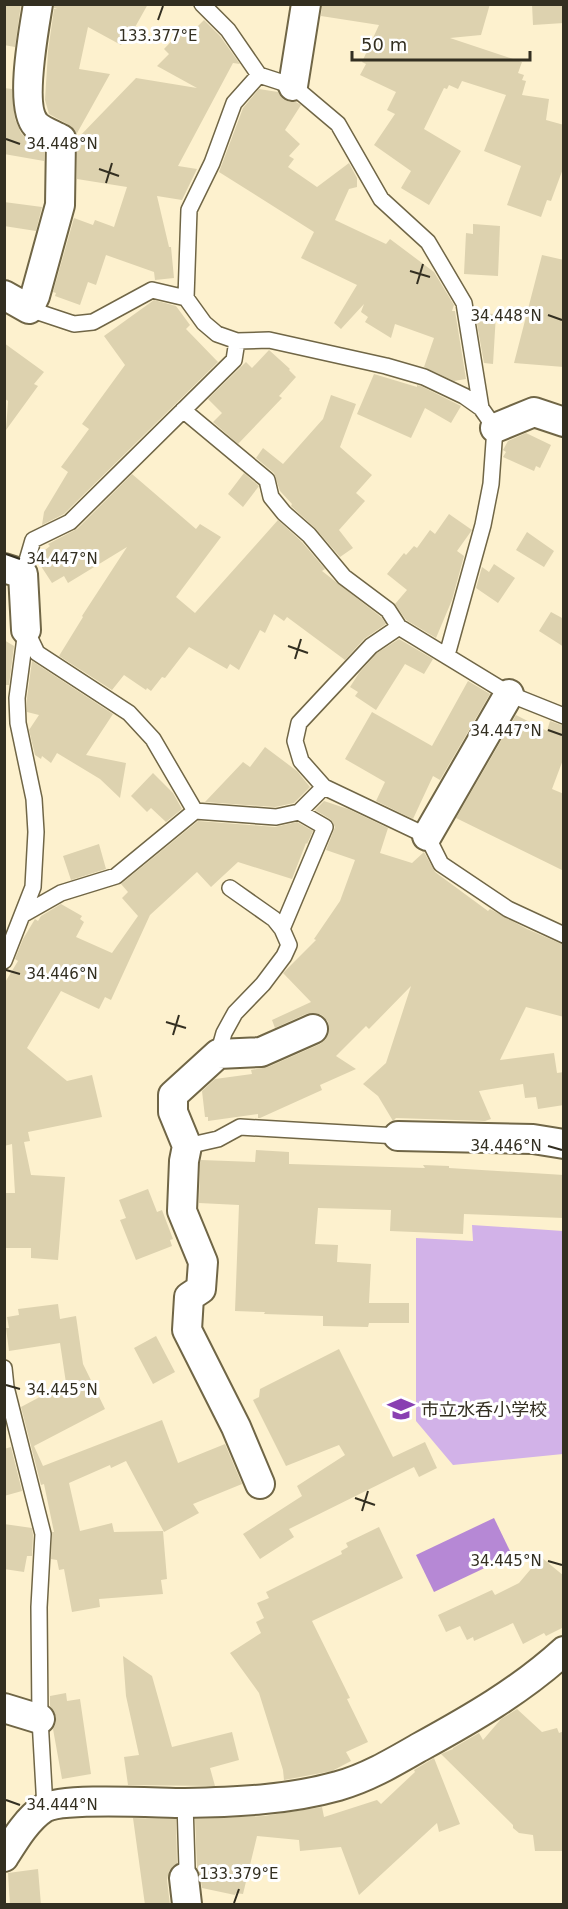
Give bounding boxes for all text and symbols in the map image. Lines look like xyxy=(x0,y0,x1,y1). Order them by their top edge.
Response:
scale bar xyxy=(352,24,530,62)
text: 133.377°E xyxy=(118,27,198,45)
text: 50 m xyxy=(361,34,407,55)
text: 34.448°N xyxy=(26,135,98,153)
text: 34.448°N xyxy=(470,307,542,325)
text: 34.447°N xyxy=(26,550,98,568)
text: 34.447°N xyxy=(470,722,542,740)
text: 34.446°N xyxy=(26,965,98,983)
text: 34.446°N xyxy=(470,1137,542,1155)
text: 34.445°N xyxy=(26,1381,98,1399)
school or university icon: 市立水呑小学校 xyxy=(386,1394,416,1424)
place label: 市立水呑小学校 xyxy=(421,1399,547,1420)
text: 34.445°N xyxy=(470,1552,542,1570)
text: 34.444°N xyxy=(26,1796,98,1814)
text: 133.379°E xyxy=(199,1865,279,1883)

